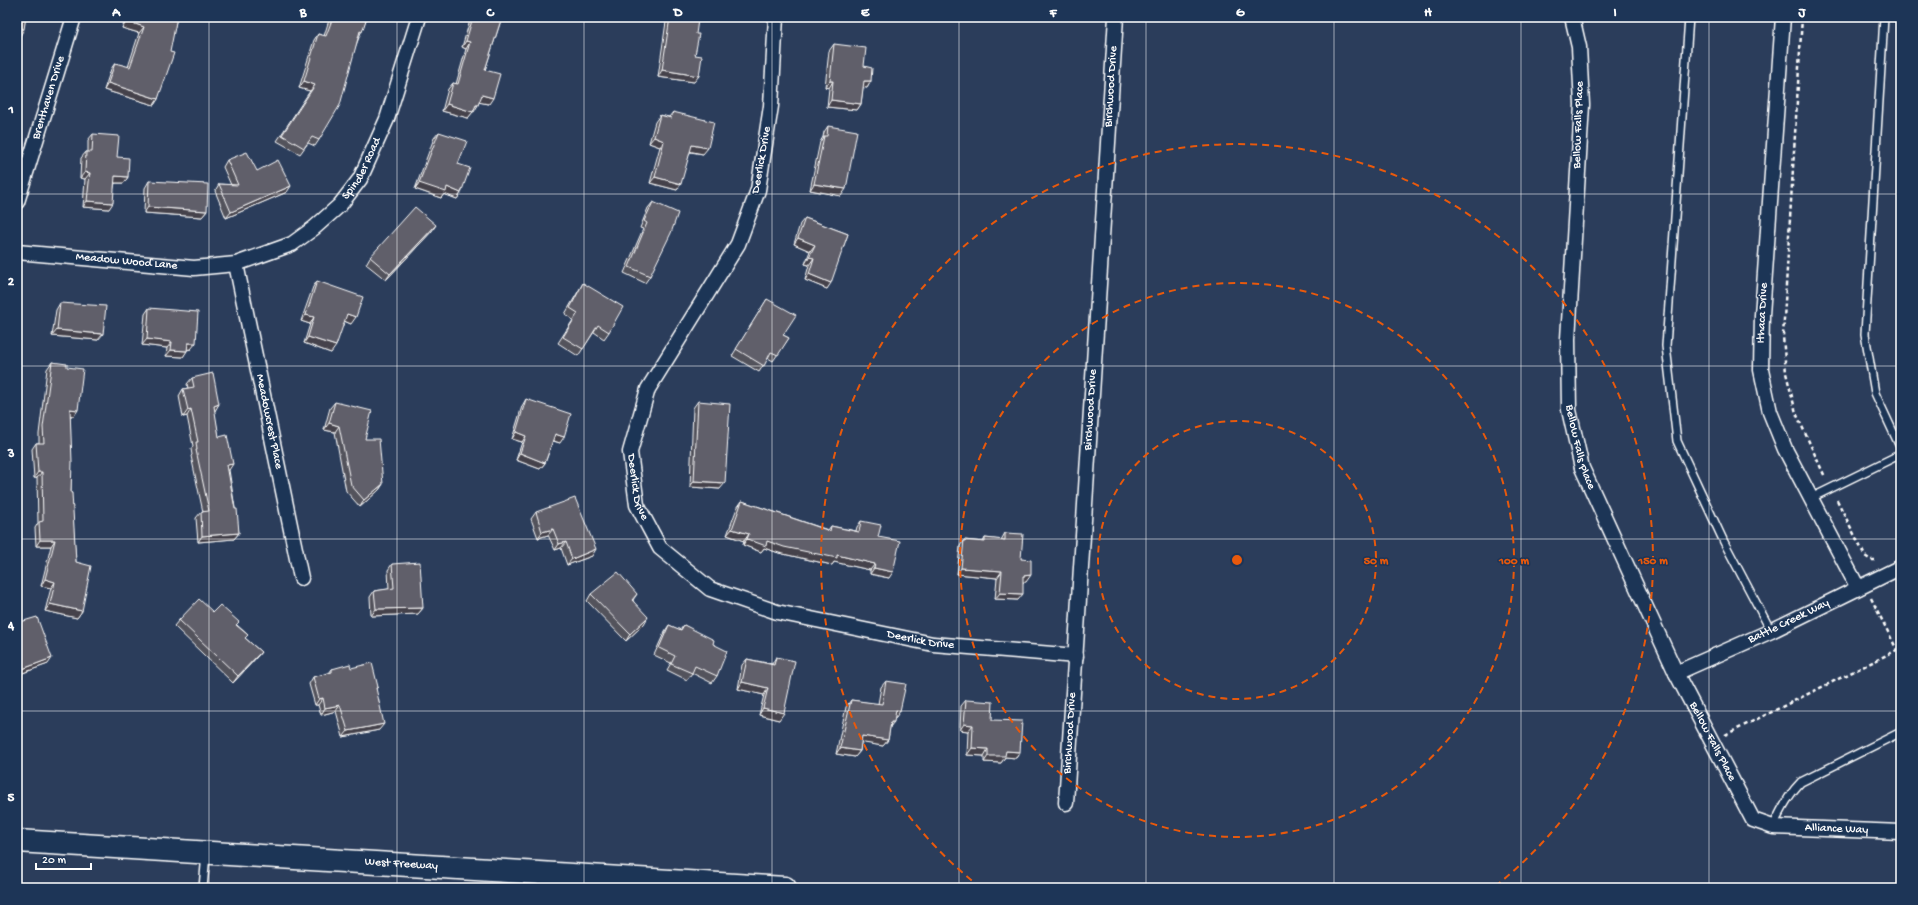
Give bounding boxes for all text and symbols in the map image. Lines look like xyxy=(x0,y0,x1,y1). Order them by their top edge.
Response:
text: A xyxy=(111,6,121,21)
text: B xyxy=(299,6,308,21)
text: C xyxy=(485,6,495,21)
text: D xyxy=(673,6,683,21)
text: E xyxy=(861,6,870,21)
text: F xyxy=(1049,6,1058,21)
text: G xyxy=(1236,6,1245,21)
text: H xyxy=(1424,6,1432,21)
text: I xyxy=(1613,6,1617,21)
text: J xyxy=(1798,6,1807,21)
street label: Birchwood Drive xyxy=(1102,45,1121,128)
street label: Brenthaven Drive xyxy=(29,54,69,142)
street label: Bellow Falls Place xyxy=(1570,80,1588,170)
text: 1 xyxy=(7,103,14,118)
street label: Deerlick Drive xyxy=(749,124,775,196)
street label: Spindler Road xyxy=(339,135,385,203)
street label: Meadow Wood Lane xyxy=(75,250,179,274)
text: 2 xyxy=(8,275,15,290)
street label: Ithaca Drive xyxy=(1754,282,1772,344)
street label: Birchwood Drive xyxy=(1081,368,1101,452)
street label: Meadowcrest Place xyxy=(252,373,285,471)
street label: Bellow Falls Place xyxy=(1562,404,1598,493)
text: 3 xyxy=(7,447,15,462)
street label: Deerlick Drive xyxy=(623,452,651,524)
centre of rings xyxy=(1230,553,1244,567)
text: 50 m xyxy=(1364,555,1389,569)
text: 100 m xyxy=(1498,555,1529,569)
text: 150 m xyxy=(1637,555,1668,569)
street label: Battle Creek Way xyxy=(1745,596,1832,648)
text: 4 xyxy=(7,619,15,634)
street label: Deerlick Drive xyxy=(885,627,956,653)
street label: Birchwood Drive xyxy=(1061,691,1080,775)
street label: Bellow Falls Place xyxy=(1685,699,1739,785)
text: 5 xyxy=(8,791,15,806)
street label: Alliance Way xyxy=(1805,821,1869,838)
scale bar xyxy=(36,845,91,871)
text: 20 m xyxy=(42,854,67,868)
street label: West Freeway xyxy=(364,855,438,874)

